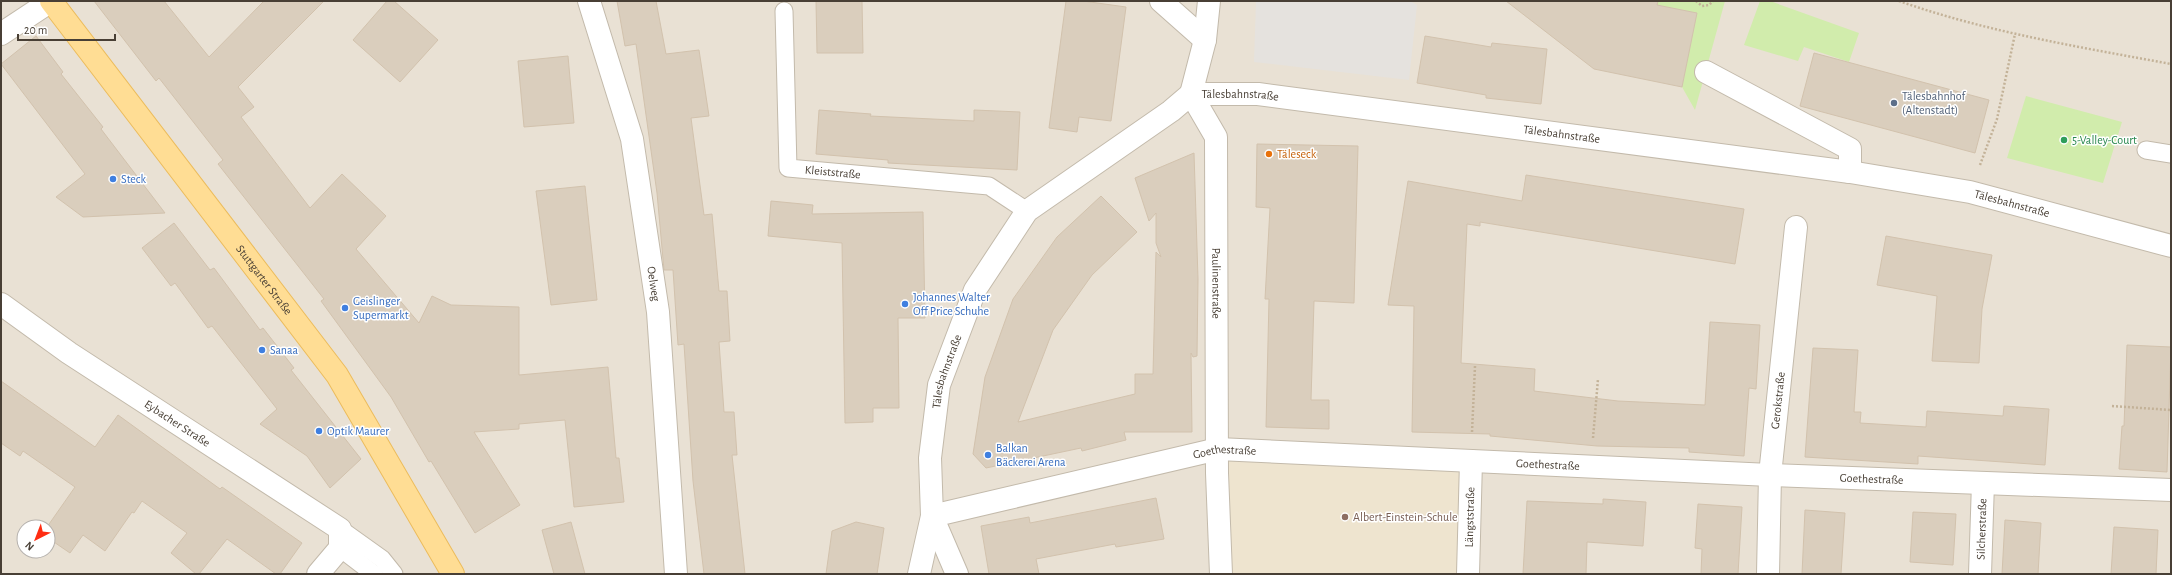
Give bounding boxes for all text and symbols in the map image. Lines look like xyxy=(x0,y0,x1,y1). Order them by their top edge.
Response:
scale bar xyxy=(18,16,115,42)
text: 20 m xyxy=(24,24,47,36)
street label: Tälesbahnstraße xyxy=(1202,88,1280,103)
place label: Tälesbahnhof (Altenstadt) xyxy=(1902,90,1966,116)
marker: Tälesbahnhof (Altenstadt) xyxy=(1889,98,1899,108)
street label: Tälesbahnstraße xyxy=(1522,123,1601,145)
place label: 5-Valley-Court xyxy=(2072,134,2137,147)
marker: 5-Valley-Court xyxy=(2059,135,2069,145)
place label: Täleseck xyxy=(1277,148,1317,160)
marker: Täleseck xyxy=(1264,149,1274,159)
street label: Kleiststraße xyxy=(804,164,861,180)
place label: Steck xyxy=(121,173,146,185)
marker: Steck xyxy=(108,174,118,184)
street label: Tälesbahnstraße xyxy=(1973,187,2051,219)
street label: Stuttgarter Straße xyxy=(234,243,295,317)
street label: Paulinenstraße xyxy=(1210,248,1223,319)
street label: Oelweg xyxy=(645,265,662,302)
place label: Johannes Walter Off Price Schuhe xyxy=(913,291,990,317)
place label: Geislinger Supermarkt xyxy=(353,295,409,321)
marker: Johannes Walter Off Price Schuhe xyxy=(900,299,910,309)
marker: Geislinger Supermarkt xyxy=(340,303,350,313)
street label: Tälesbahnstraße xyxy=(930,333,964,409)
place label: Sanaa xyxy=(270,344,299,356)
marker: Sanaa xyxy=(257,345,267,355)
street label: Gerokstraße xyxy=(1769,371,1787,430)
street label: Eybacher Straße xyxy=(142,398,212,449)
place label: Optik Maurer xyxy=(327,425,389,437)
marker: Optik Maurer xyxy=(314,426,324,436)
place label: Balkan Bäckerei Arena xyxy=(996,442,1066,468)
street label: Goethestraße xyxy=(1192,443,1256,461)
marker: Balkan Bäckerei Arena xyxy=(983,450,993,460)
street label: Goethestraße xyxy=(1516,457,1580,472)
street label: Goethestraße xyxy=(1839,472,1904,486)
street label: Längststraße xyxy=(1463,487,1476,547)
street label: Silcherstraße xyxy=(1974,498,1988,560)
place label: Albert-Einstein-Schule xyxy=(1353,511,1458,523)
marker: Albert-Einstein-Schule xyxy=(1340,512,1350,522)
north arrow xyxy=(16,519,56,559)
text: N xyxy=(23,539,36,553)

